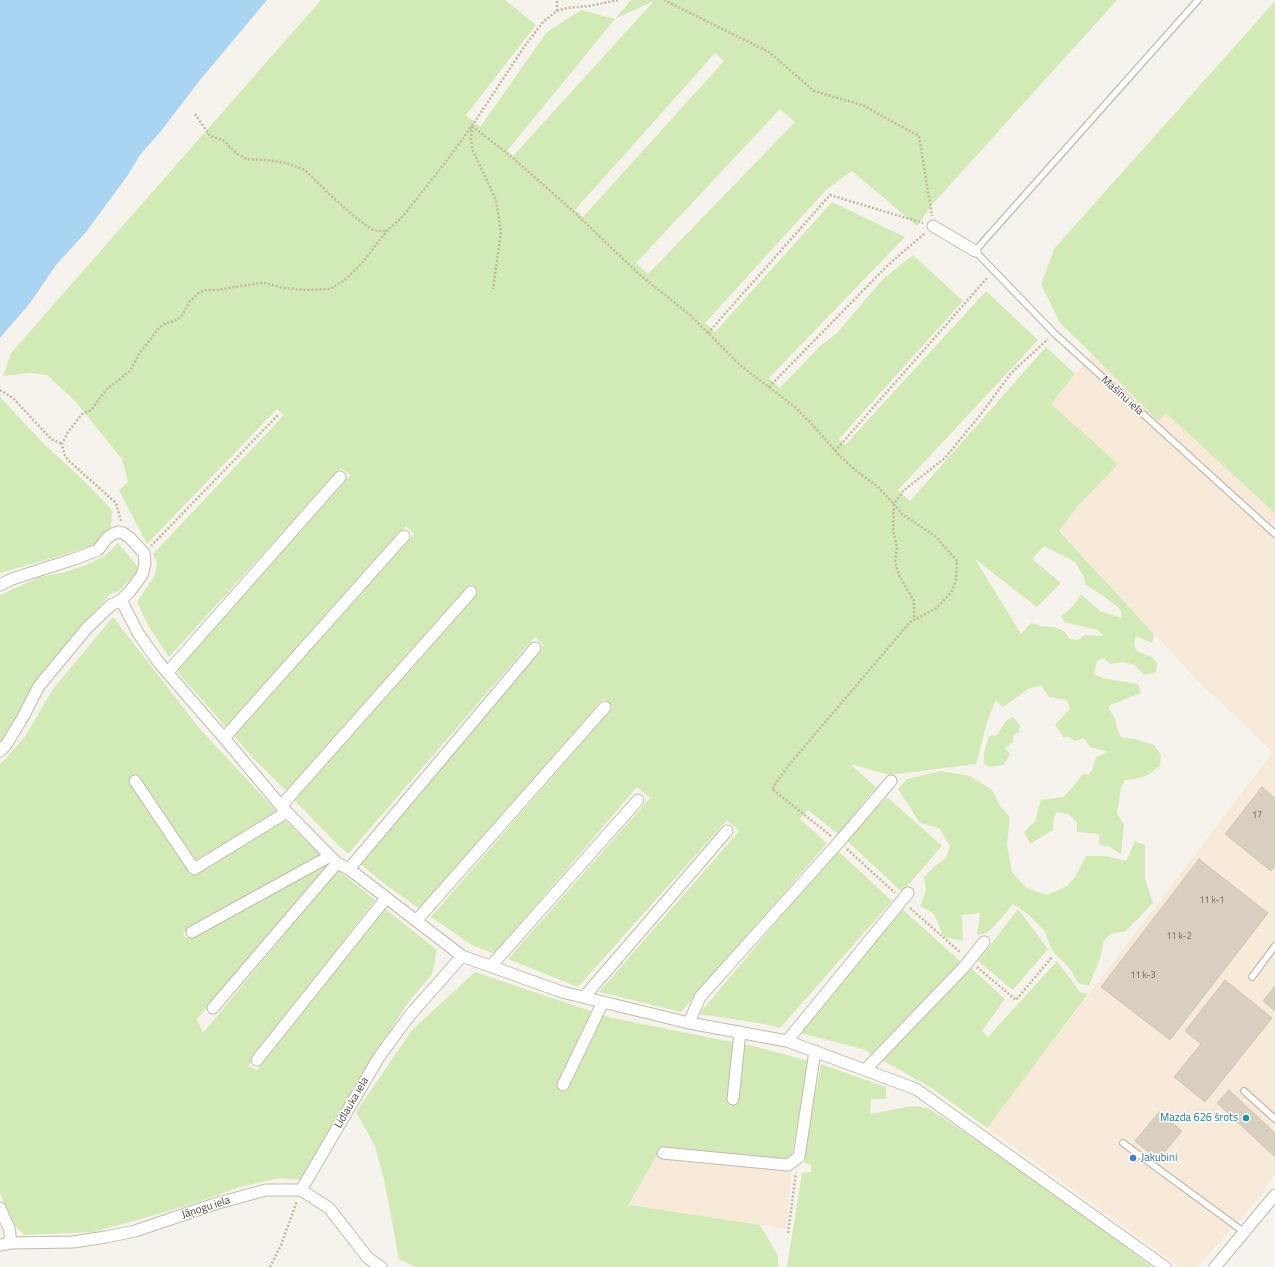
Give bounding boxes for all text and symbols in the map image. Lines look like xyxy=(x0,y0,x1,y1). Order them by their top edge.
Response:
street label: Mašīnu iela xyxy=(1098,374,1146,418)
house number: 17 xyxy=(1252,811,1262,821)
house number: 11 k-1 xyxy=(1199,896,1225,906)
house number: 11 k-2 xyxy=(1166,932,1192,942)
house number: 11 k-3 xyxy=(1130,971,1156,981)
street label: Lidlauka iela xyxy=(332,1075,372,1131)
place label: Mazda 626 šrots xyxy=(1160,1111,1238,1125)
marker: Mazda 626 šrots xyxy=(1241,1113,1251,1123)
place label: Jakubini xyxy=(1141,1151,1177,1165)
marker: Jakubini xyxy=(1128,1153,1138,1163)
street label: Jāņogu iela xyxy=(180,1194,232,1222)

